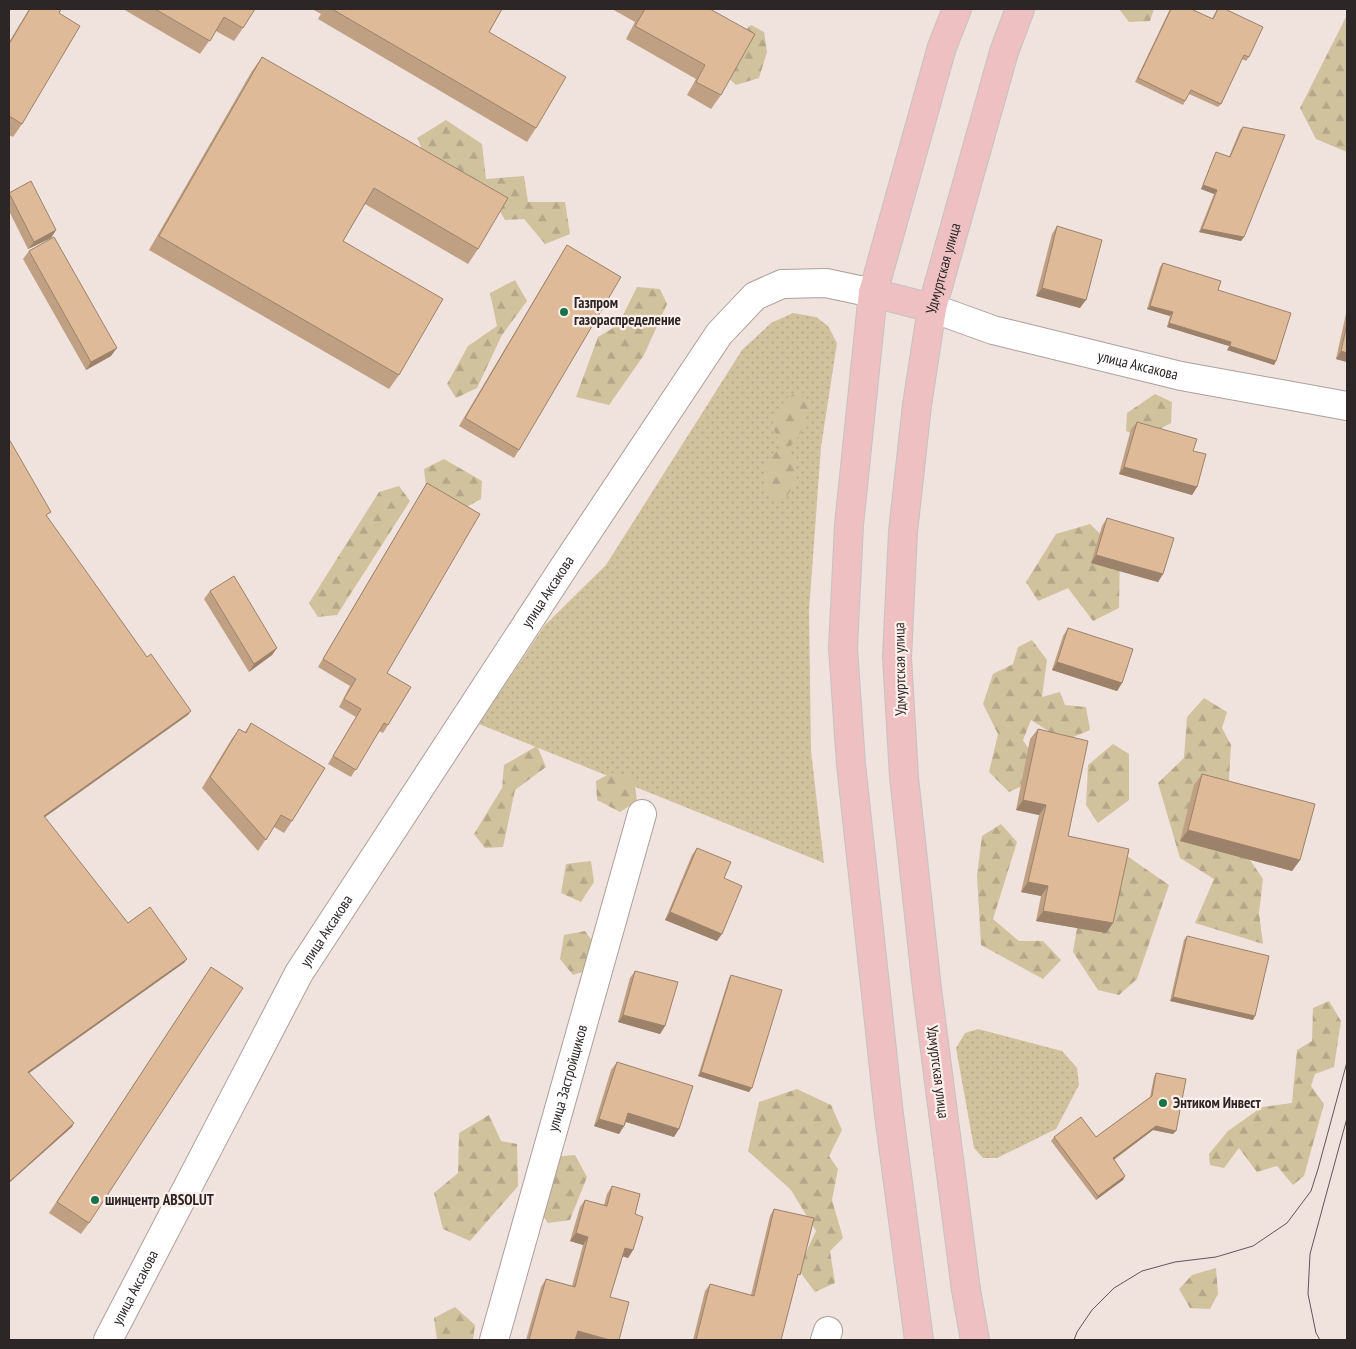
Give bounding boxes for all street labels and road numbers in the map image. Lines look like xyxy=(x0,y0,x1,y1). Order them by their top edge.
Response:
street label: Удмуртская улица xyxy=(921,221,964,315)
street label: улица Аксакова xyxy=(1096,346,1180,384)
street label: улица Аксакова xyxy=(517,552,578,631)
street label: Удмуртская улица xyxy=(889,622,910,716)
street label: улица Аксакова xyxy=(296,891,356,970)
street label: улица Застройщиков xyxy=(543,1022,591,1134)
street label: Удмуртская улица xyxy=(923,1024,954,1119)
street label: улица Аксакова xyxy=(107,1247,162,1328)

